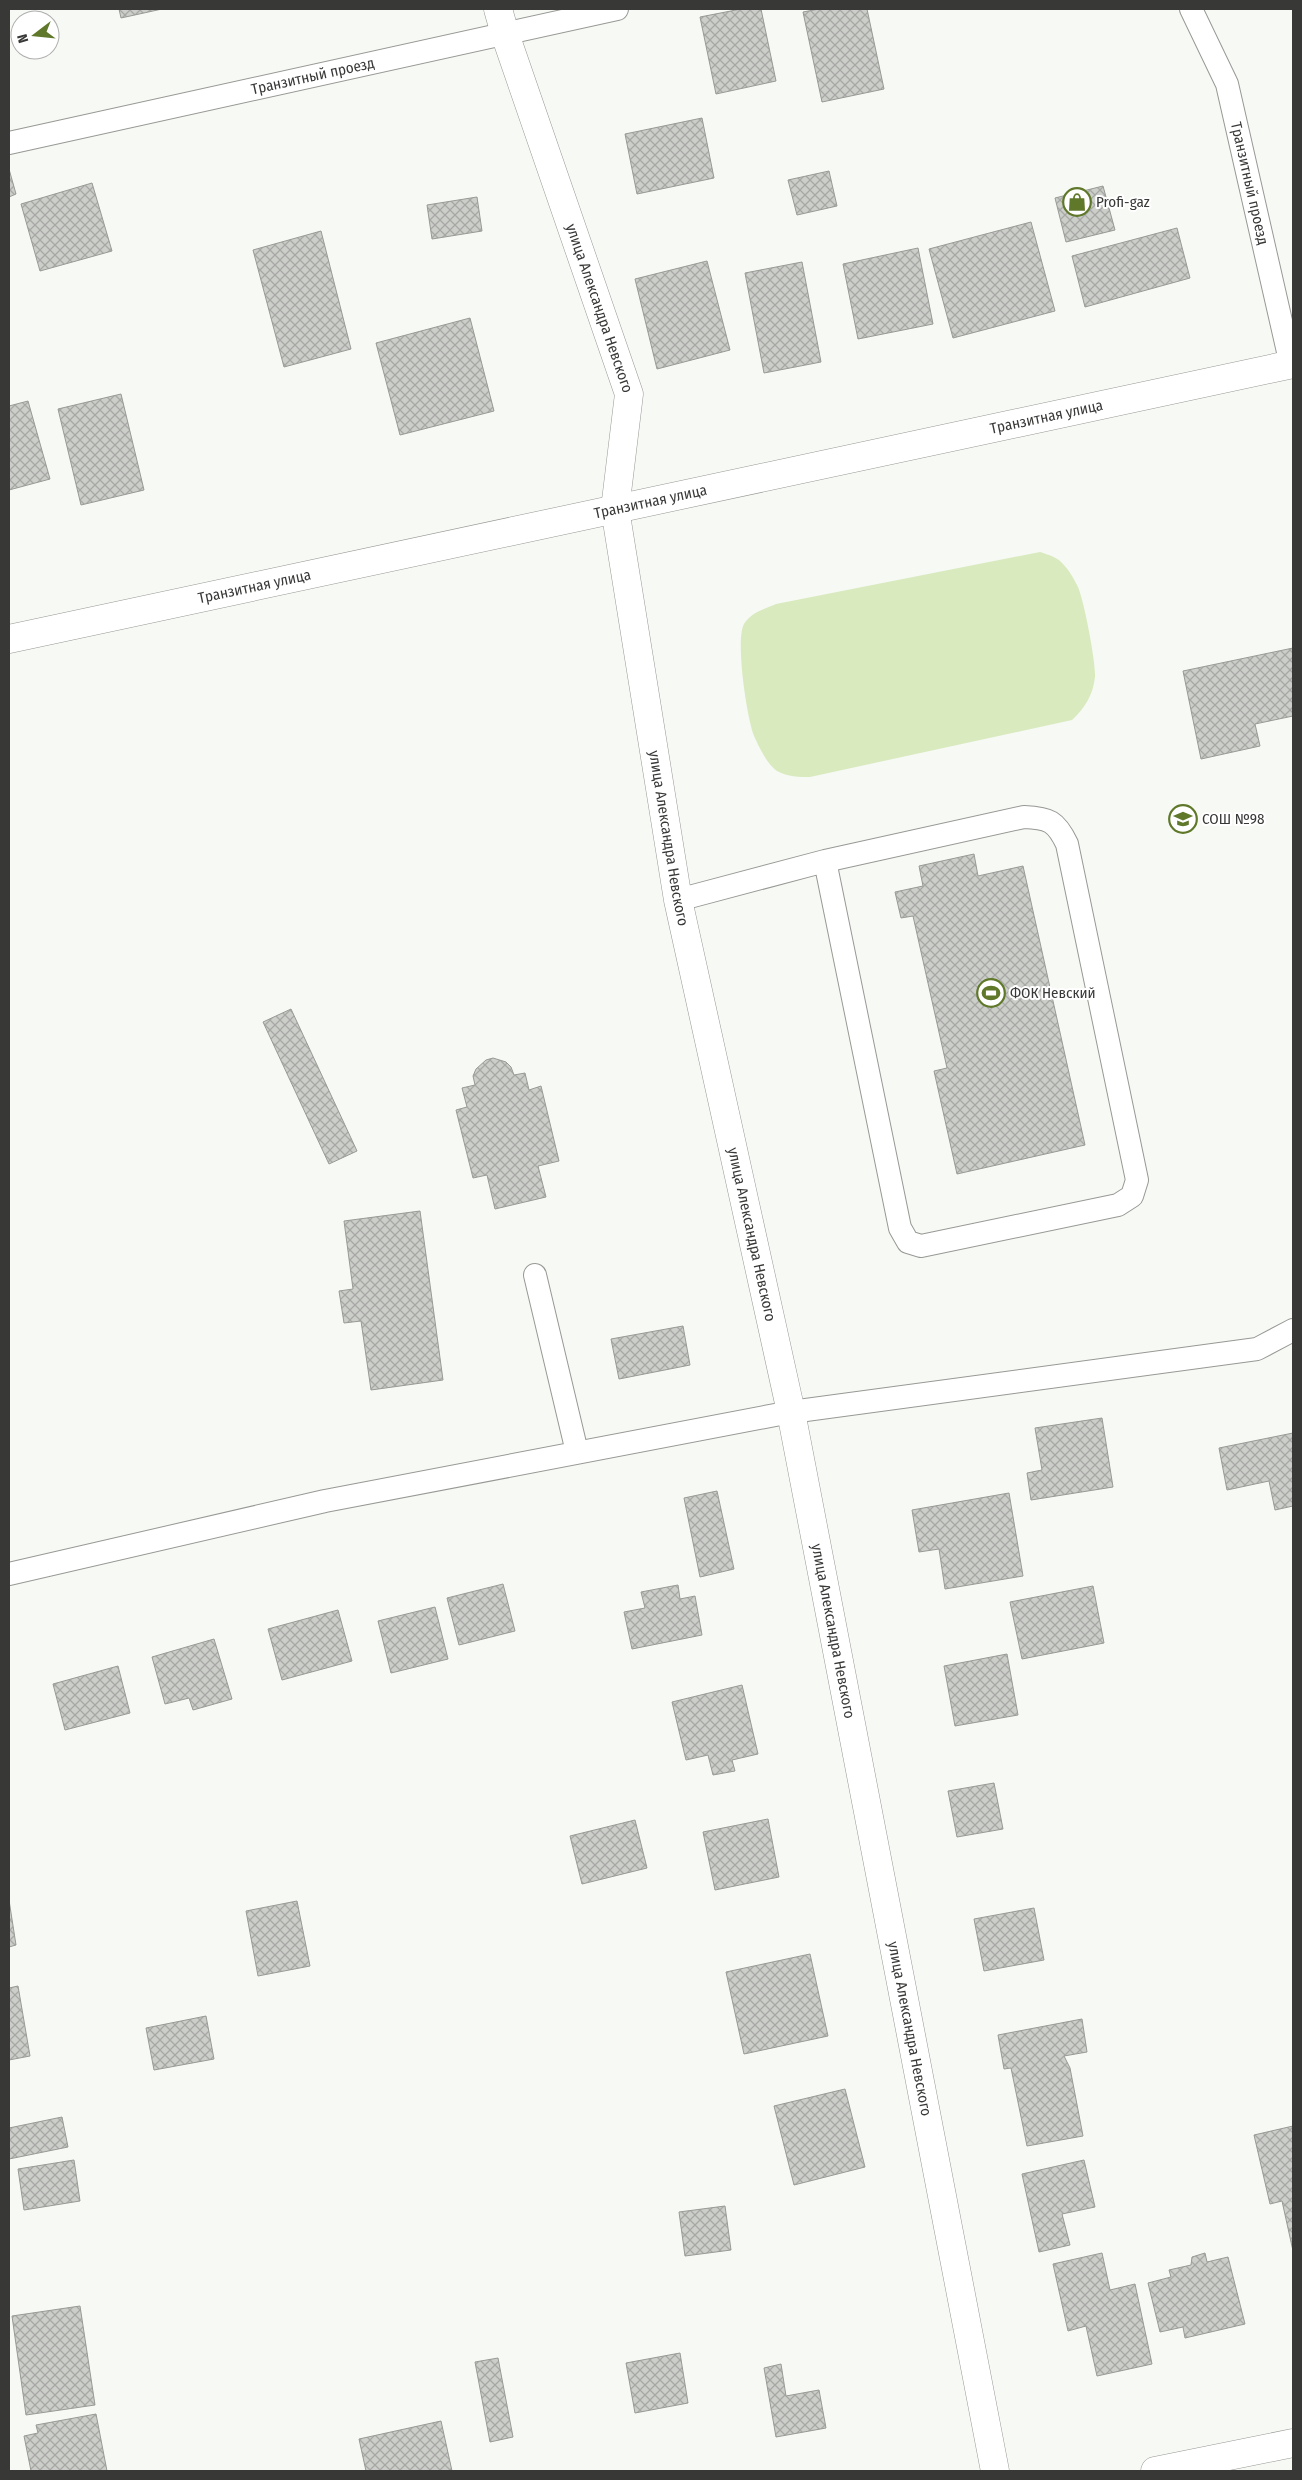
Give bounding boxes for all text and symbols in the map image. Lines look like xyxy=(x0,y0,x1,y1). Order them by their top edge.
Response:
north arrow xyxy=(10,10,60,60)
text: N xyxy=(14,32,32,45)
street label: Транзитный проезд xyxy=(249,54,376,98)
street label: Транзитный проезд xyxy=(1227,120,1272,246)
shop icon: Profi-gaz xyxy=(1062,187,1092,217)
place label: Profi-gaz xyxy=(1096,193,1150,211)
street label: улица Александра Невского xyxy=(562,221,637,395)
street label: Транзитная улица xyxy=(988,396,1105,438)
street label: Транзитная улица xyxy=(592,481,709,522)
street label: Транзитная улица xyxy=(196,566,313,607)
street label: улица Александра Невского xyxy=(645,749,692,928)
school or university icon: СОШ №98 xyxy=(1168,804,1198,834)
place label: СОШ №98 xyxy=(1202,810,1265,828)
sports icon: ФОК Невский xyxy=(976,978,1006,1008)
place label: ФОК Невский xyxy=(1010,984,1096,1002)
street label: улица Александра Невского xyxy=(724,1146,780,1323)
street label: улица Александра Невского xyxy=(808,1542,859,1720)
street label: улица Александра Невского xyxy=(884,1940,935,2118)

